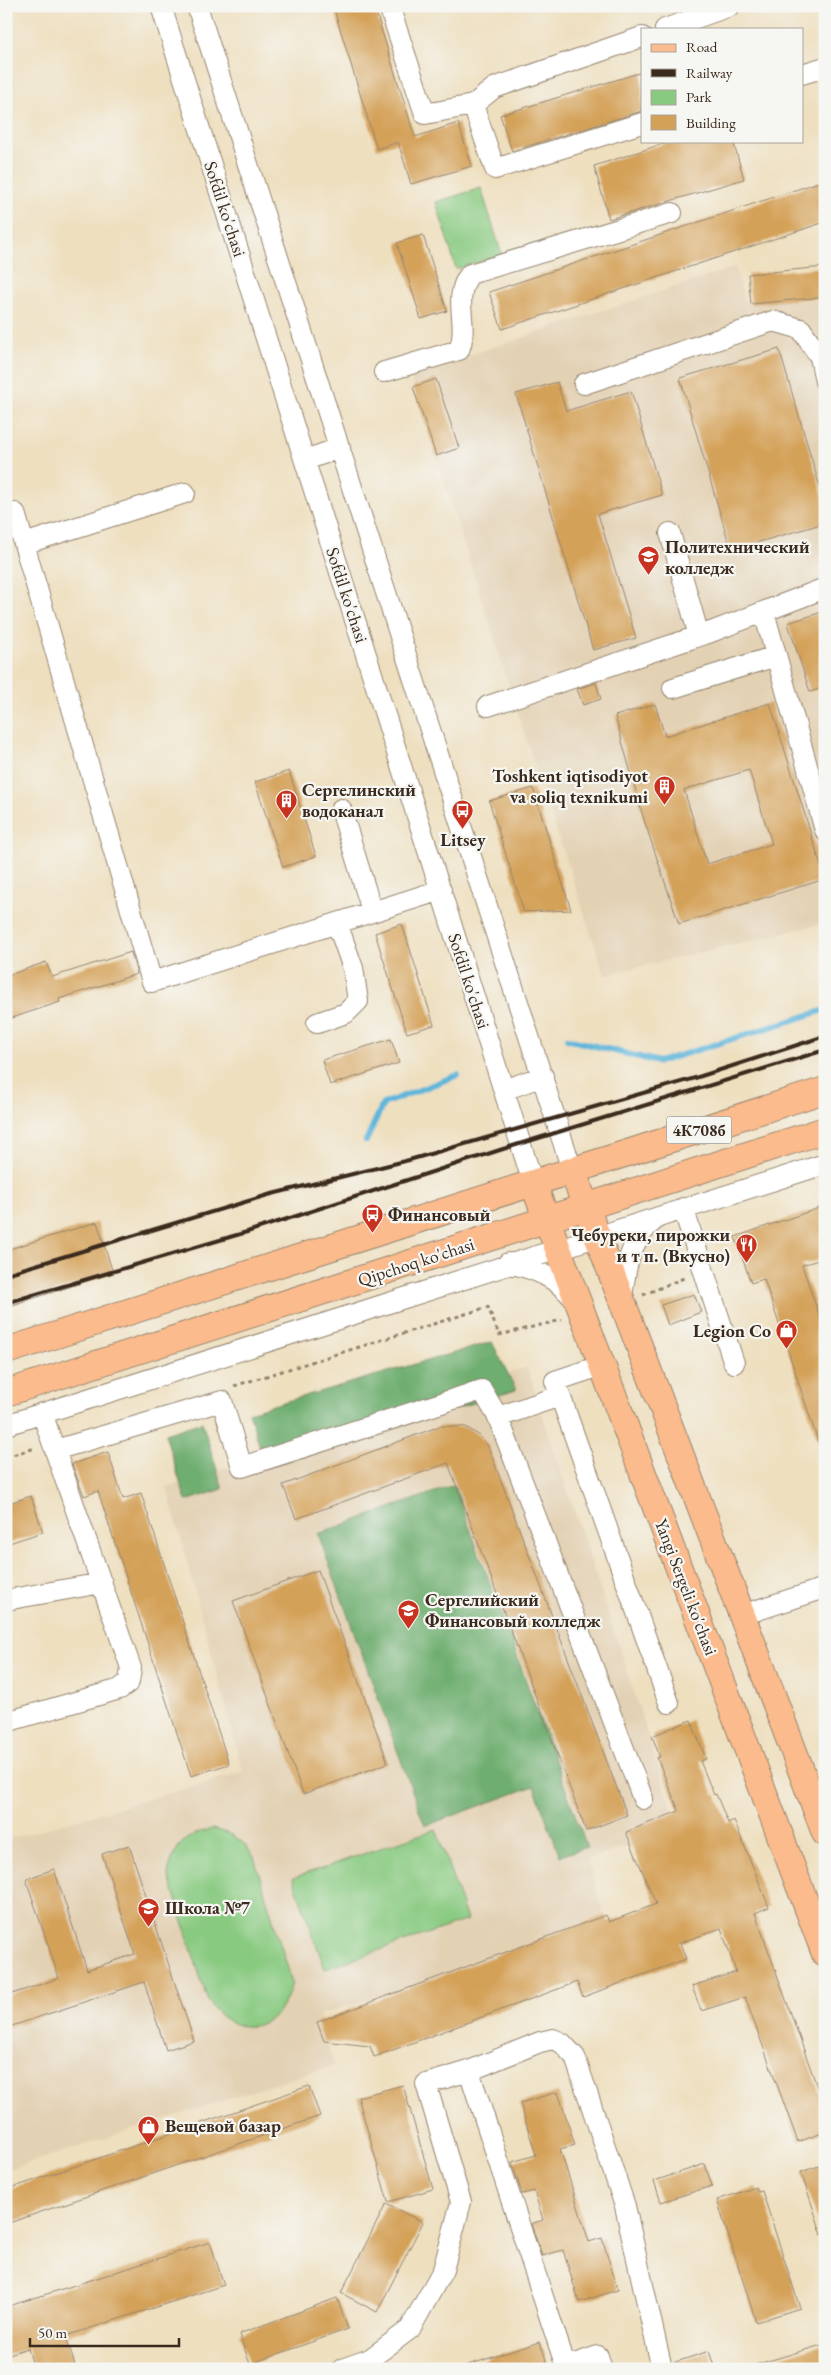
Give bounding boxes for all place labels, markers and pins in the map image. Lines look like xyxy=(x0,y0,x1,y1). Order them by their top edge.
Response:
place label: Политехнический колледж xyxy=(665,535,810,579)
school or university icon: Политехнический колледж xyxy=(637,545,661,576)
place label: Toshkent iqtisodiyot va soliq texnikumi xyxy=(492,764,649,808)
building icon: Toshkent iqtisodiyot va soliq texnikumi xyxy=(652,774,676,805)
place label: Сергелинский водоканал xyxy=(302,778,416,822)
building icon: Сергелинский водоканал xyxy=(274,788,298,819)
bus stop icon: Litsey xyxy=(451,798,475,829)
place label: Litsey xyxy=(440,828,486,851)
bus stop icon: Финансовый xyxy=(360,1203,384,1234)
place label: Финансовый xyxy=(388,1203,491,1226)
place label: Чебуреки, пирожки и т п. (Вкусно) xyxy=(571,1223,730,1267)
restaurant icon: Чебуреки, пирожки и т п. (Вкусно) xyxy=(734,1233,758,1264)
place label: Legion Co xyxy=(693,1319,771,1342)
shop icon: Legion Co xyxy=(775,1319,799,1350)
place label: Сергелийский Финансовый колледж xyxy=(425,1588,601,1632)
school or university icon: Сергелийский Финансовый колледж xyxy=(397,1598,421,1629)
school or university icon: Школа №7 xyxy=(137,1896,161,1927)
place label: Школа №7 xyxy=(165,1896,250,1919)
shop icon: Вещевой базар xyxy=(137,2114,161,2145)
place label: Вещевой базар xyxy=(165,2114,281,2137)

